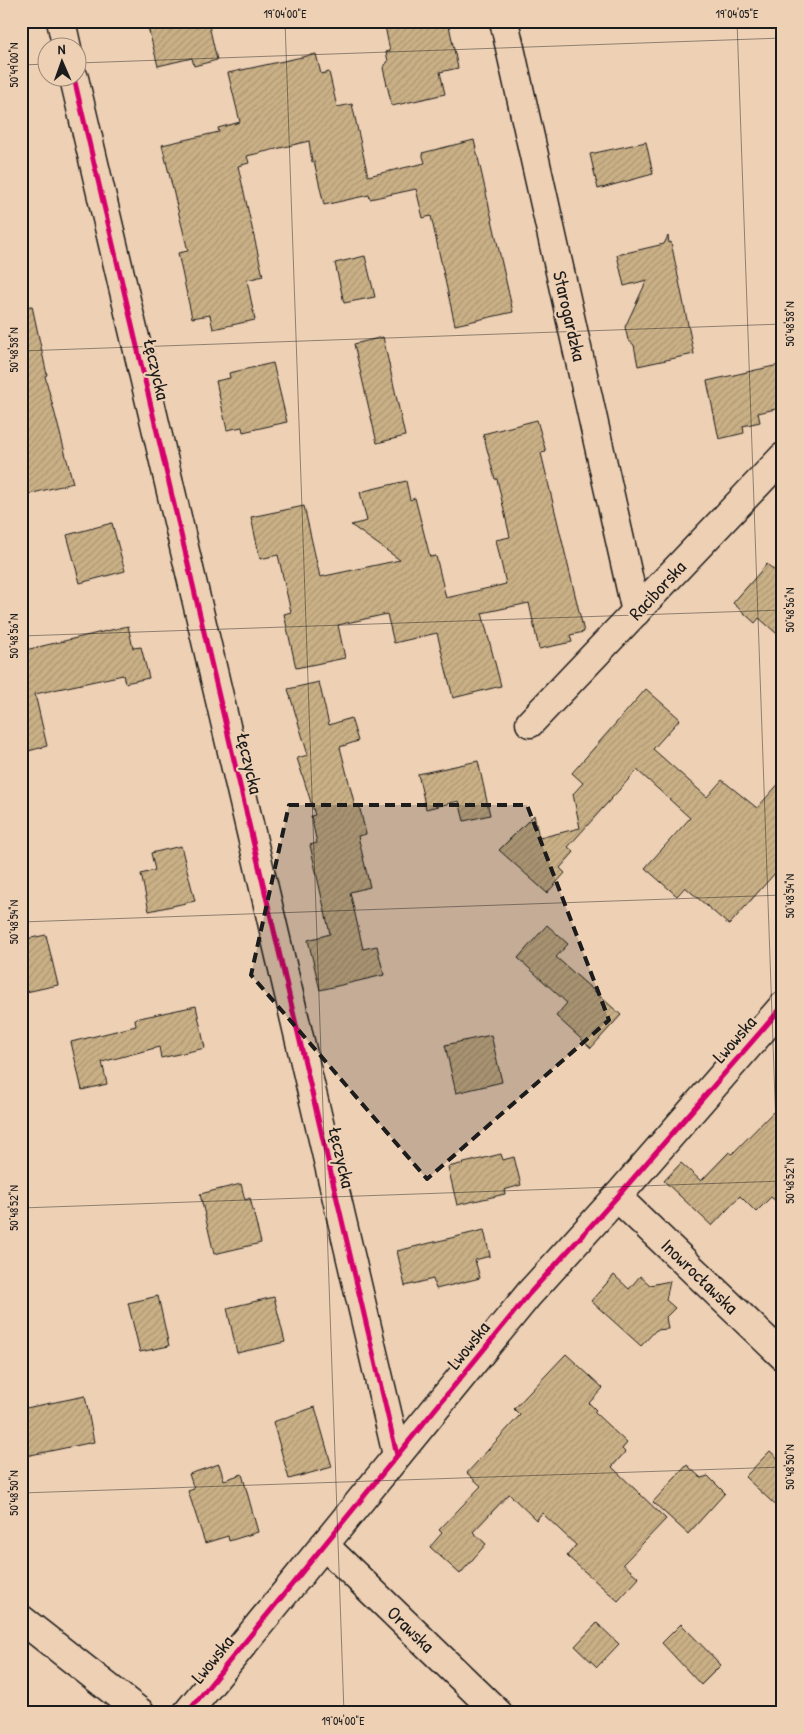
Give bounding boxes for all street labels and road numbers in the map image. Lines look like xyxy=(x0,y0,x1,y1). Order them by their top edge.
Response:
street label: Starogardzka xyxy=(547,268,593,364)
street label: Łęczycka xyxy=(137,336,177,403)
street label: Raciborska xyxy=(623,554,692,626)
street label: Łęczycka xyxy=(230,730,270,797)
street label: Lwowska xyxy=(706,1009,762,1068)
street label: Łęczycka xyxy=(322,1124,362,1191)
street label: Inowrocławska xyxy=(656,1233,745,1320)
street label: Lwowska xyxy=(441,1315,496,1375)
street label: Orawska xyxy=(382,1600,441,1658)
street label: Lwowska xyxy=(185,1629,240,1689)

